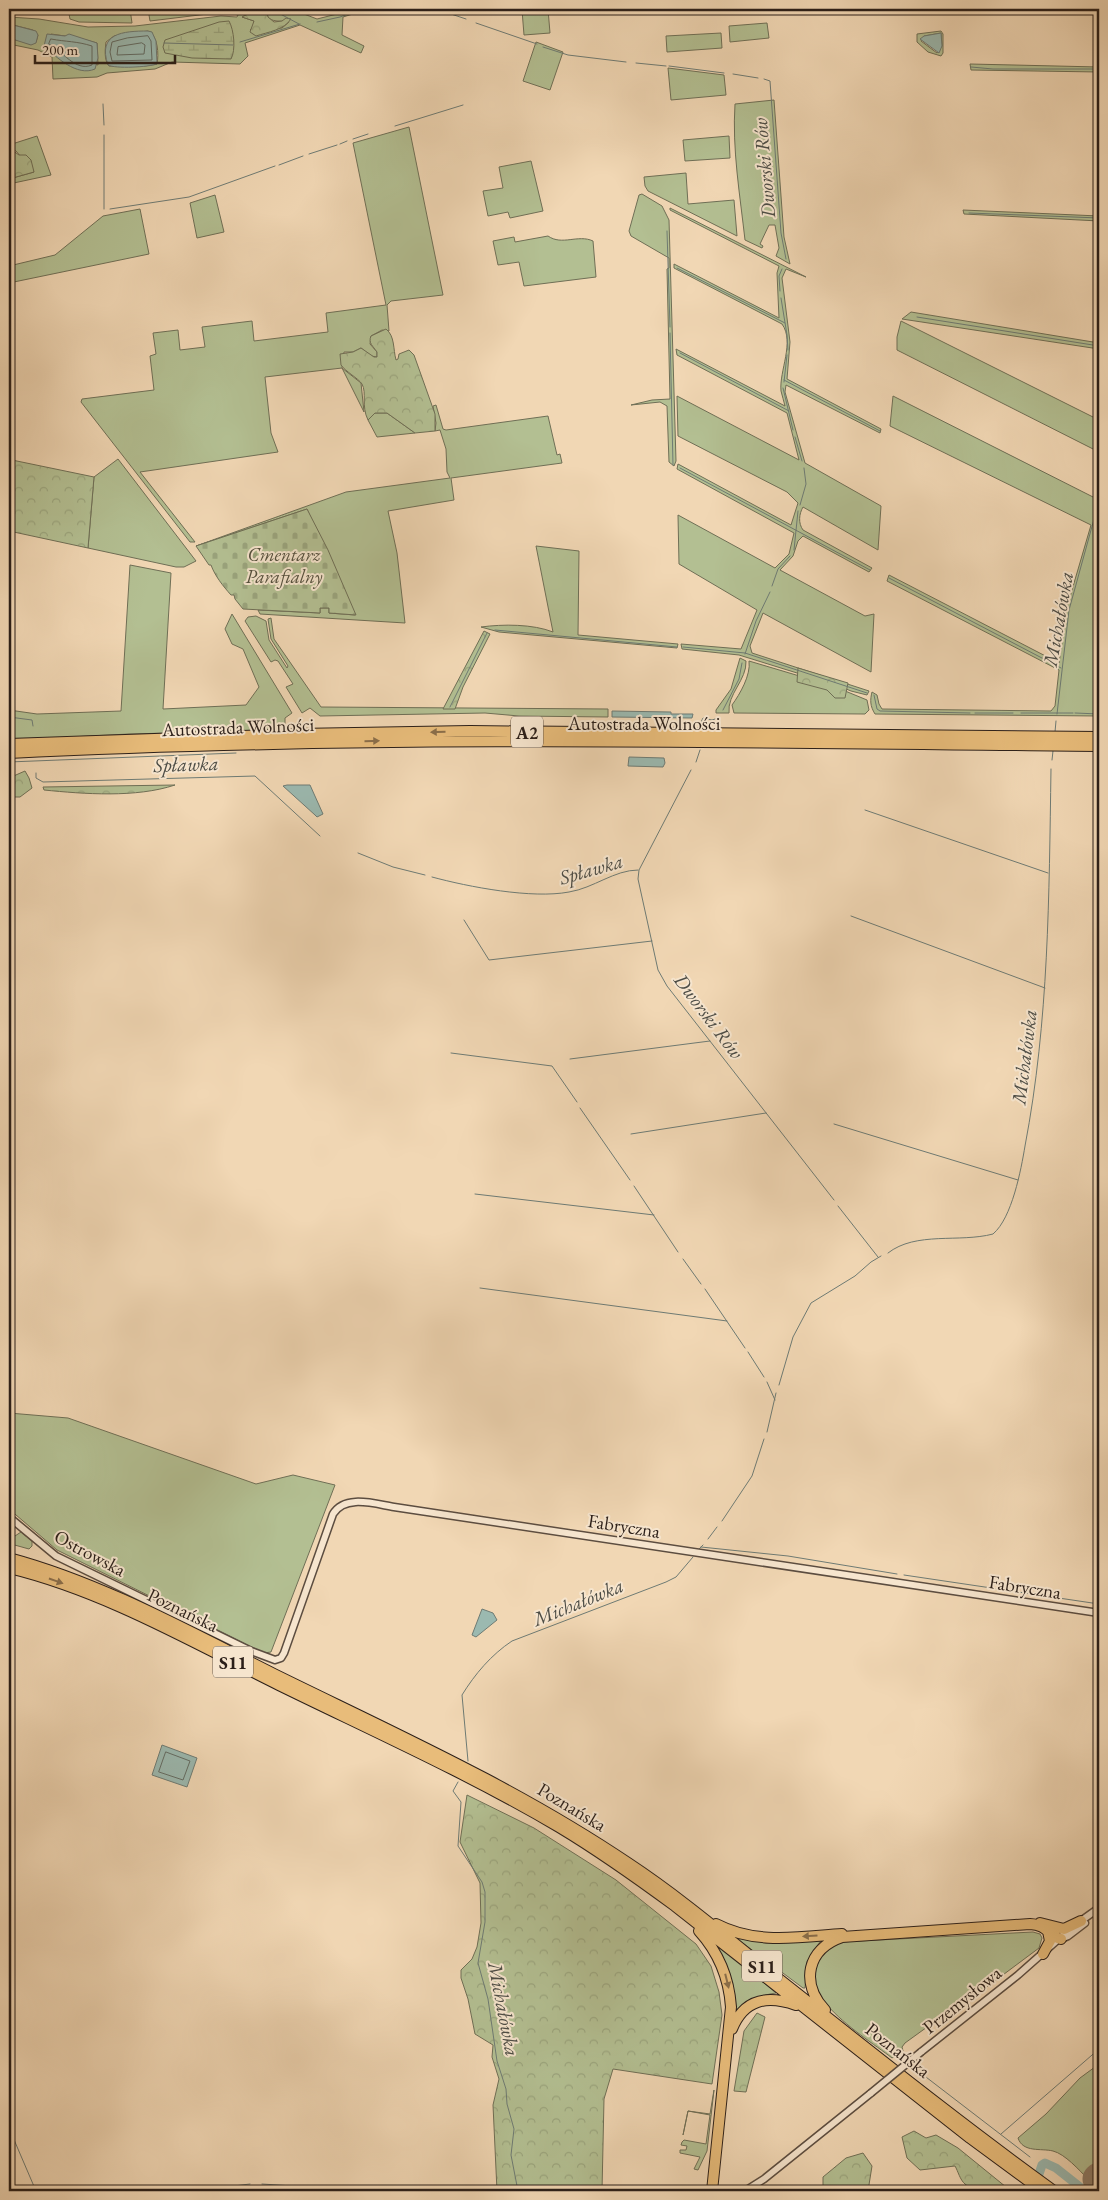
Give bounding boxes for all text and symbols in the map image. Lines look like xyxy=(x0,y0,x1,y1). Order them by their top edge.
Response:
scale bar xyxy=(35,32,175,64)
text: 200 m xyxy=(42,40,79,59)
water label: Dworski Rów xyxy=(747,116,781,220)
park label: Cmentarz Parafialny xyxy=(246,542,323,589)
water label: Michałówka xyxy=(1037,570,1079,669)
street label: Autostrada Wolności xyxy=(567,711,721,736)
street label: Autostrada Wolności xyxy=(160,712,315,742)
road number: A2 xyxy=(511,716,543,748)
one-way arrow xyxy=(429,728,445,736)
one-way arrow xyxy=(365,737,381,745)
water label: Spławka xyxy=(152,750,219,778)
water label: Spławka xyxy=(555,848,626,891)
water label: Dworski Rów xyxy=(668,967,750,1064)
water label: Michałówka xyxy=(1005,1008,1043,1107)
street label: Fabryczna xyxy=(586,1508,662,1544)
street label: Ostrowska xyxy=(50,1524,131,1582)
street label: Fabryczna xyxy=(987,1569,1063,1605)
water label: Michałówka xyxy=(528,1572,627,1632)
one-way arrow xyxy=(48,1578,63,1585)
street label: Poznańska xyxy=(143,1582,223,1638)
road number: S11 xyxy=(213,1646,253,1678)
street label: Poznańska xyxy=(533,1777,611,1838)
one-way arrow xyxy=(802,1933,818,1941)
road number: S11 xyxy=(742,1950,782,1982)
water label: Michałówka xyxy=(482,1959,526,2058)
street label: Przemysłowa xyxy=(917,1960,1007,2039)
one-way arrow xyxy=(723,1974,731,1989)
street label: Poznańska xyxy=(860,2017,936,2084)

